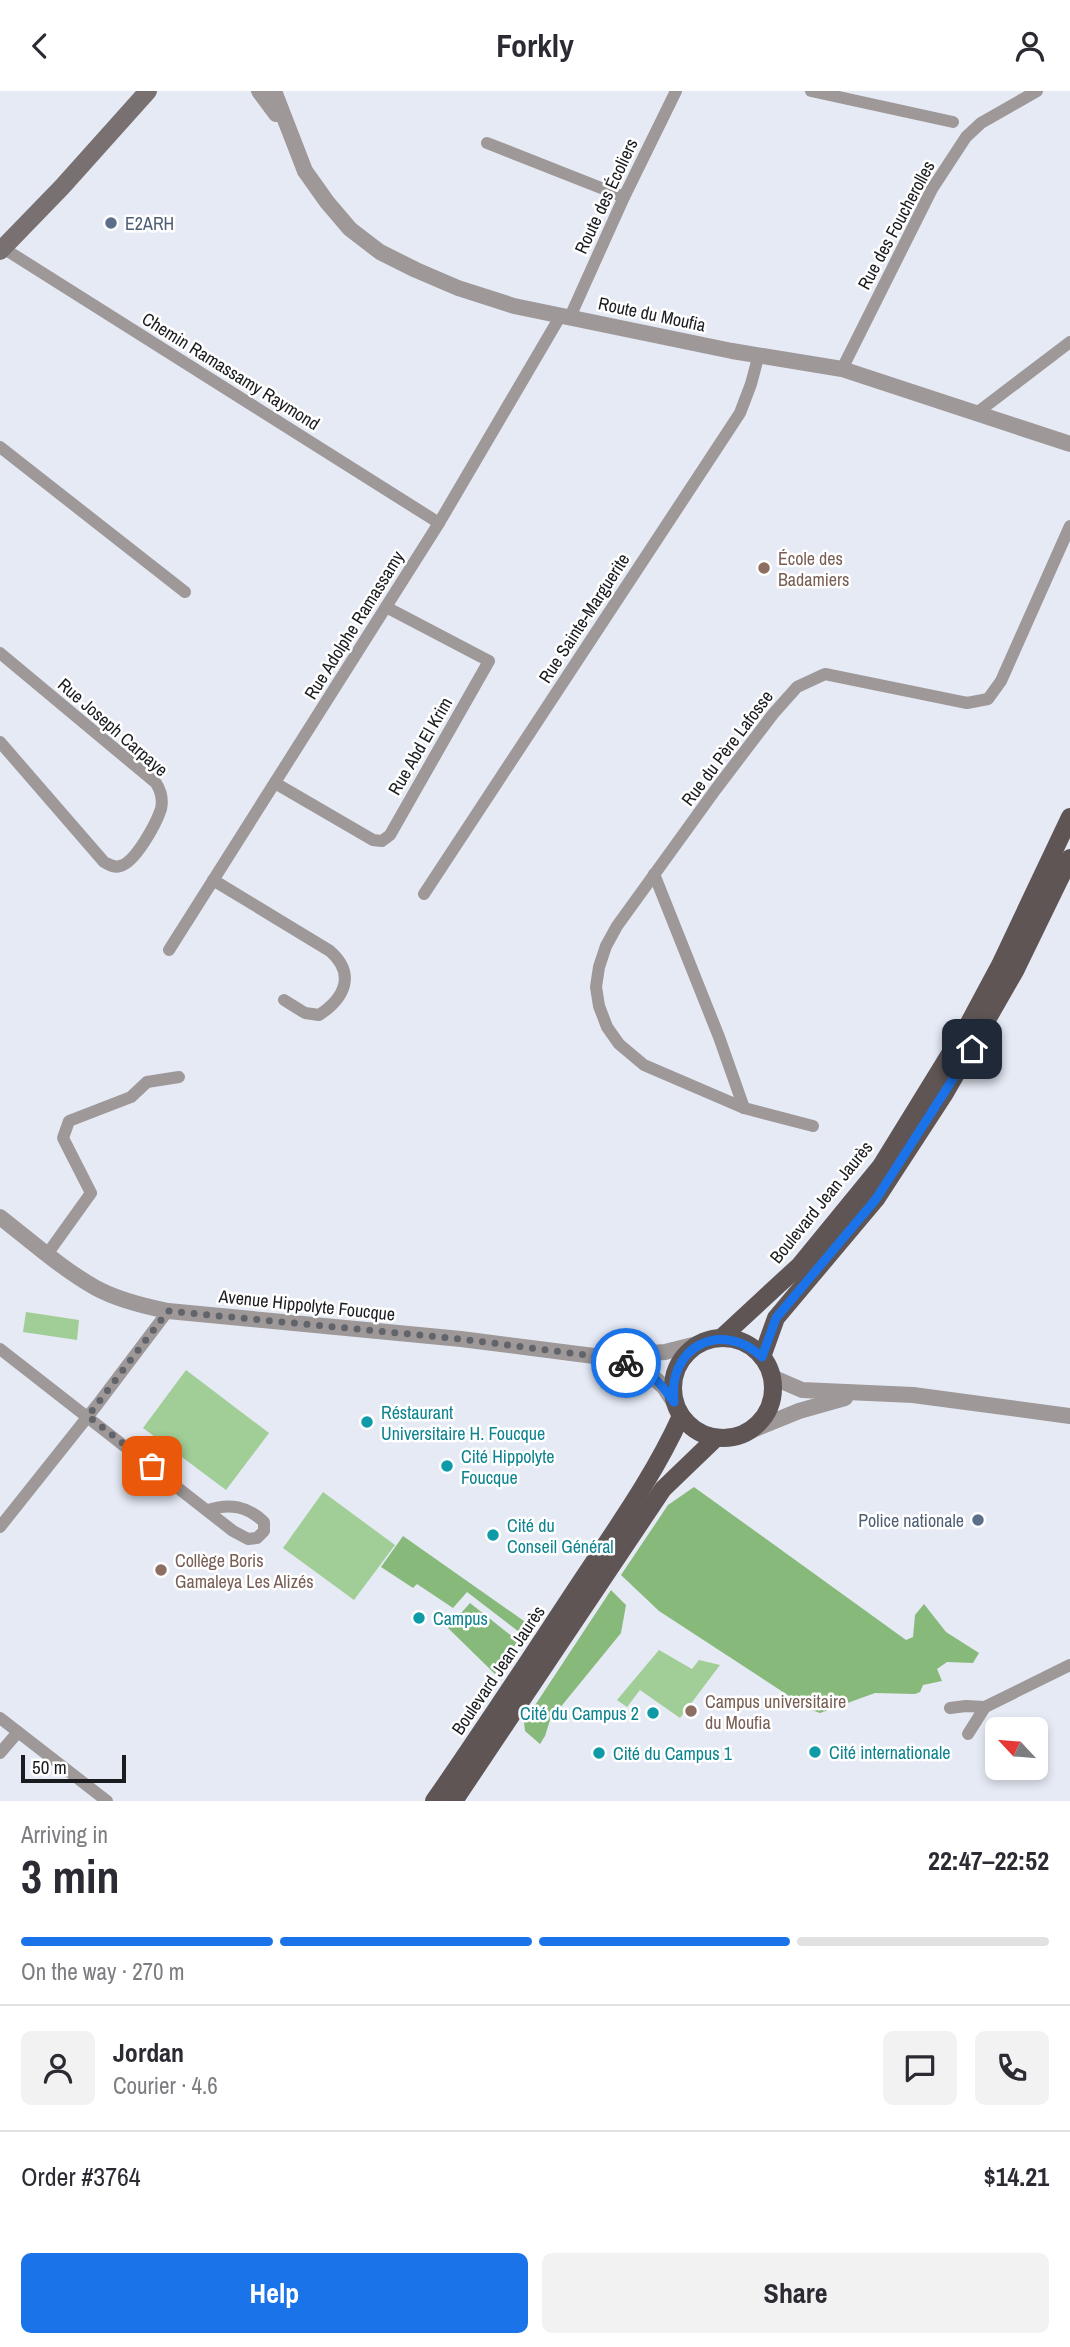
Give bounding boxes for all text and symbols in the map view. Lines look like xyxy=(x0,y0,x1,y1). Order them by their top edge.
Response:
text: Forkly xyxy=(496,24,574,67)
icon: back xyxy=(21,27,59,65)
icon: person xyxy=(1011,27,1049,65)
street label: Route des Écoliers xyxy=(568,134,644,258)
street label: Rue des Foucherolles xyxy=(851,156,941,294)
place label: E2ARH xyxy=(125,211,174,236)
marker: E2ARH xyxy=(103,215,119,231)
street label: Route du Moufia xyxy=(596,290,708,338)
street label: Chemin Ramassamy Raymond xyxy=(137,306,325,436)
street label: Rue Adolphe Ramassamy xyxy=(298,545,410,704)
place label: École des Badamiers xyxy=(778,546,849,592)
street label: Rue Sainte-Marguerite xyxy=(533,548,635,688)
marker: École des Badamiers xyxy=(756,560,772,576)
street label: Rue Joseph Carpaye xyxy=(52,672,174,782)
street label: Rue du Père Lafosse xyxy=(675,685,779,811)
street label: Rue Abd El Krim xyxy=(382,692,458,800)
pin xyxy=(942,1019,1002,1079)
icon: home xyxy=(953,1030,991,1068)
street label: Boulevard Jean Jaurès xyxy=(764,1135,878,1269)
street label: Avenue Hippolyte Foucque xyxy=(217,1283,396,1327)
courier xyxy=(591,1328,661,1398)
icon: bike xyxy=(607,1344,645,1382)
place label: Réstaurant Universitaire H. Foucque xyxy=(381,1400,545,1446)
marker: Réstaurant Universitaire H. Foucque xyxy=(359,1414,375,1430)
pin xyxy=(122,1436,182,1496)
place label: Cité Hippolyte Foucque xyxy=(461,1444,555,1490)
icon: bag xyxy=(133,1447,171,1485)
marker: Cité Hippolyte Foucque xyxy=(439,1458,455,1474)
place label: Police nationale xyxy=(858,1508,964,1533)
marker: Police nationale xyxy=(970,1512,986,1528)
place label: Cité du Conseil Général xyxy=(507,1513,614,1559)
marker: Cité du Conseil Général xyxy=(485,1527,501,1543)
place label: Collège Boris Gamaleya Les Alizés xyxy=(175,1548,314,1594)
marker: Collège Boris Gamaleya Les Alizés xyxy=(153,1562,169,1578)
street label: Boulevard Jean Jaurès xyxy=(445,1600,551,1740)
place label: Campus xyxy=(433,1606,488,1631)
marker: Campus xyxy=(411,1610,427,1626)
place label: Campus universitaire du Moufia xyxy=(705,1689,846,1735)
place label: Cité du Campus 2 xyxy=(520,1701,639,1726)
marker: Campus universitaire du Moufia xyxy=(683,1703,699,1719)
marker: Cité du Campus 2 xyxy=(645,1705,661,1721)
north arrow xyxy=(985,1717,1048,1780)
map controls xyxy=(985,1717,1048,1780)
place label: Cité internationale xyxy=(829,1740,950,1765)
place label: Cité du Campus 1 xyxy=(613,1741,733,1766)
marker: Cité internationale xyxy=(807,1744,823,1760)
marker: Cité du Campus 1 xyxy=(591,1745,607,1761)
scale bar xyxy=(21,1752,126,1784)
text: 50 m xyxy=(32,1754,67,1780)
text: Arriving in xyxy=(21,1819,108,1850)
text: 22:47–22:52 xyxy=(928,1843,1049,1878)
text: 3 min xyxy=(21,1845,120,1907)
text: On the way · 270 m xyxy=(21,1956,185,1987)
button: person xyxy=(21,2031,95,2105)
button: chat xyxy=(883,2031,957,2105)
button: phone xyxy=(975,2031,1049,2105)
text: Jordan xyxy=(113,2035,184,2070)
text: Courier · 4.6 xyxy=(113,2070,218,2101)
text: Order #3764 xyxy=(21,2159,141,2194)
text: $14.21 xyxy=(984,2159,1049,2194)
button: Help xyxy=(21,2253,528,2333)
button: Share xyxy=(542,2253,1049,2333)

